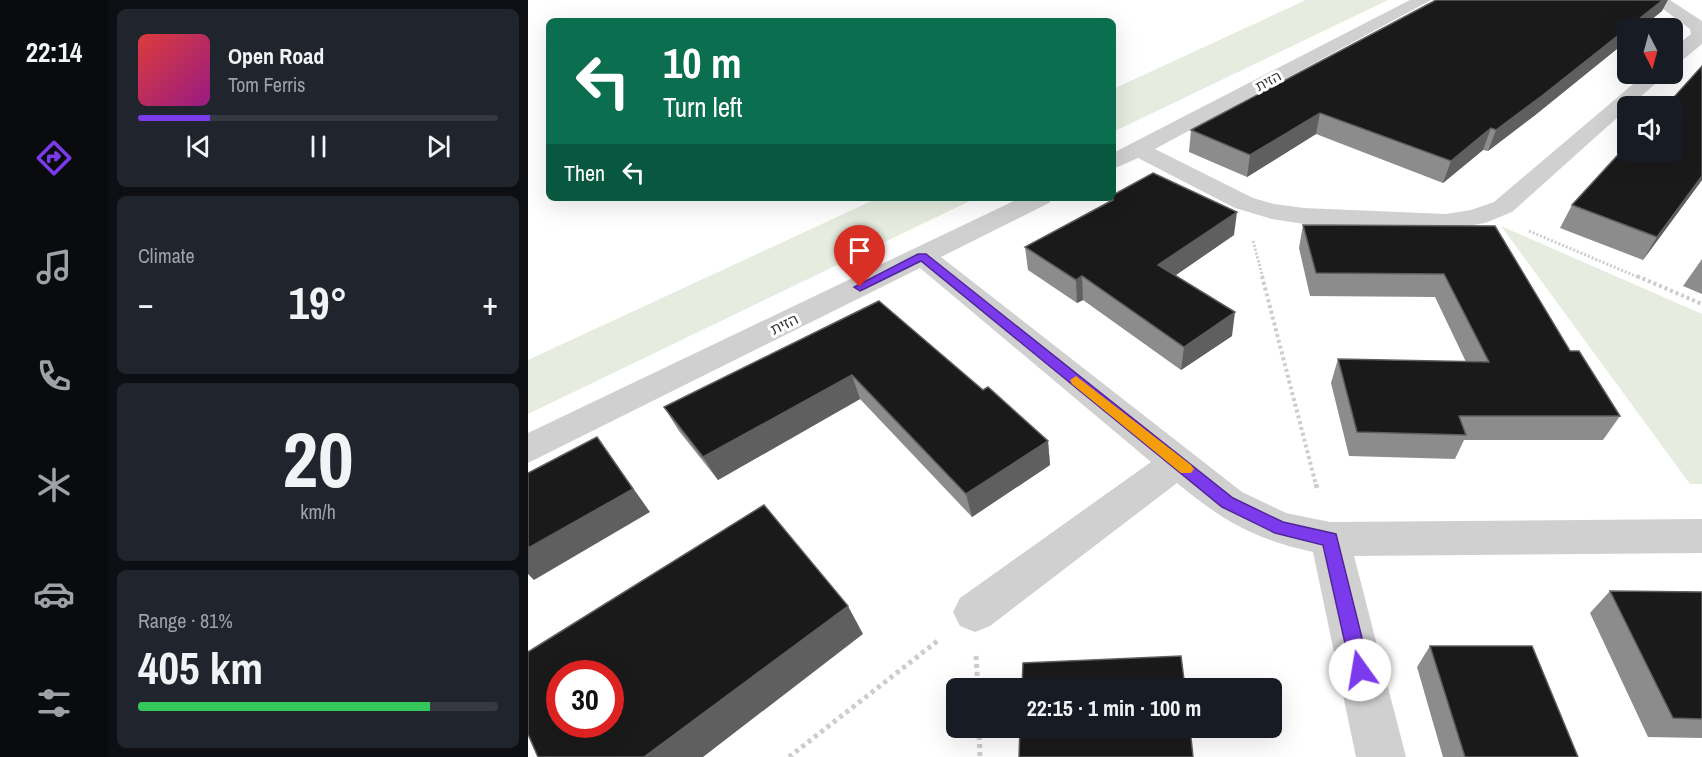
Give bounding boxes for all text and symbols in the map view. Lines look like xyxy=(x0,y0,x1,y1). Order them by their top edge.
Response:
north arrow xyxy=(1617,18,1683,84)
map controls xyxy=(1617,18,1683,162)
text: 22:14 xyxy=(26,34,82,70)
text: 10 m xyxy=(663,35,742,91)
text: Open Road xyxy=(228,41,324,71)
icon: left xyxy=(564,42,642,120)
street label: הזית xyxy=(1252,67,1284,95)
text: Tom Ferris xyxy=(228,71,306,98)
text: Turn left xyxy=(663,89,742,125)
button: sound xyxy=(1617,96,1683,162)
icon: previous xyxy=(182,130,215,163)
icon: pause xyxy=(302,130,335,163)
icon: next xyxy=(422,130,455,163)
icon: directions xyxy=(33,137,75,179)
icon: left xyxy=(617,156,650,189)
text: Then xyxy=(564,158,605,188)
pin xyxy=(834,225,885,287)
icon: arrive xyxy=(843,234,876,267)
text: Climate xyxy=(138,242,195,269)
icon: music xyxy=(33,246,75,288)
text: 19° xyxy=(288,272,348,333)
text: − xyxy=(138,281,154,325)
text: + xyxy=(482,281,498,325)
street label: הזית xyxy=(766,308,802,340)
icon: phone xyxy=(33,355,75,397)
text: 20 xyxy=(282,406,354,511)
icon: climate xyxy=(33,464,75,506)
text: km/h xyxy=(300,498,336,525)
icon: car xyxy=(33,573,75,615)
text: Range · 81% xyxy=(138,607,233,634)
text: 405 km xyxy=(138,637,263,698)
position arrow xyxy=(1328,638,1392,702)
speed limit sign: 30 xyxy=(546,660,624,738)
icon: filters xyxy=(33,682,75,724)
text: 22:15 · 1 min · 100 m xyxy=(1027,693,1201,723)

